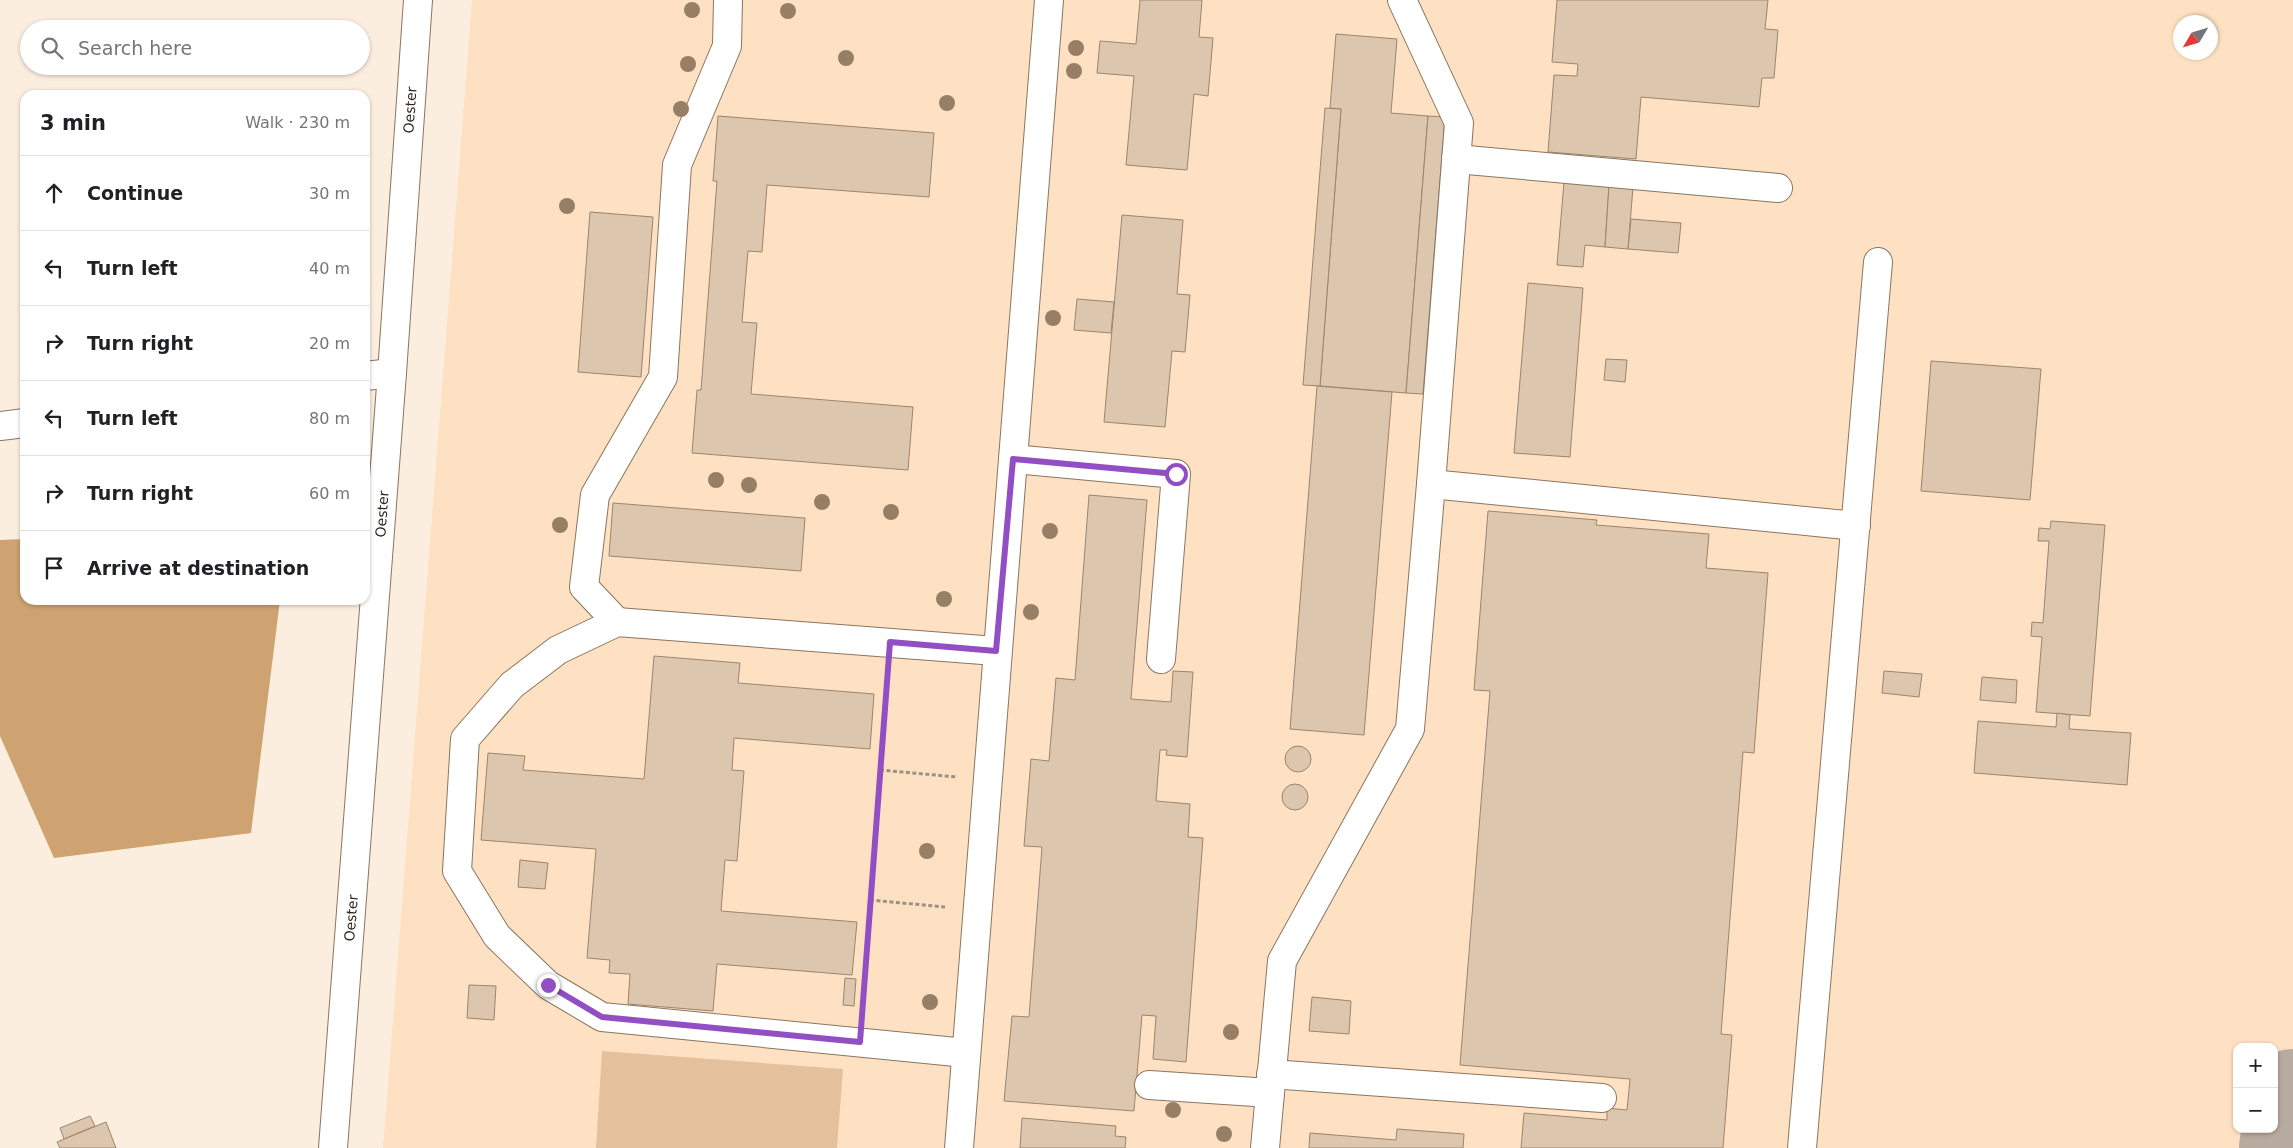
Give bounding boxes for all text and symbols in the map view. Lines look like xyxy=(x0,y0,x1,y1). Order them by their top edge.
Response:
north arrow xyxy=(2173,15,2218,60)
search box xyxy=(20,20,370,75)
icon: search xyxy=(38,34,66,62)
text: Search here xyxy=(78,37,192,59)
street label: Oester xyxy=(400,86,420,134)
text: 3 min xyxy=(40,111,106,135)
text: Walk · 230 m xyxy=(245,113,350,132)
icon: ahead xyxy=(40,179,68,207)
text: Continue xyxy=(87,182,183,204)
text: 30 m xyxy=(309,184,350,203)
icon: left xyxy=(40,254,68,282)
text: Turn left xyxy=(87,257,178,279)
text: 40 m xyxy=(309,259,350,278)
icon: right xyxy=(40,329,68,357)
text: Turn right xyxy=(87,332,193,354)
text: 20 m xyxy=(309,334,350,353)
icon: left xyxy=(40,404,68,432)
text: Turn left xyxy=(87,407,178,429)
text: 80 m xyxy=(309,409,350,428)
route start xyxy=(1165,463,1188,486)
icon: right xyxy=(40,479,68,507)
text: Turn right xyxy=(87,482,193,504)
text: 60 m xyxy=(309,484,350,503)
street label: Oester xyxy=(372,490,392,538)
icon: arrive xyxy=(40,554,68,582)
text: Arrive at destination xyxy=(87,557,309,579)
street label: Oester xyxy=(341,894,361,942)
route end xyxy=(537,974,560,997)
map controls xyxy=(2233,1043,2278,1133)
button: + xyxy=(2233,1043,2278,1088)
button: − xyxy=(2233,1088,2278,1133)

